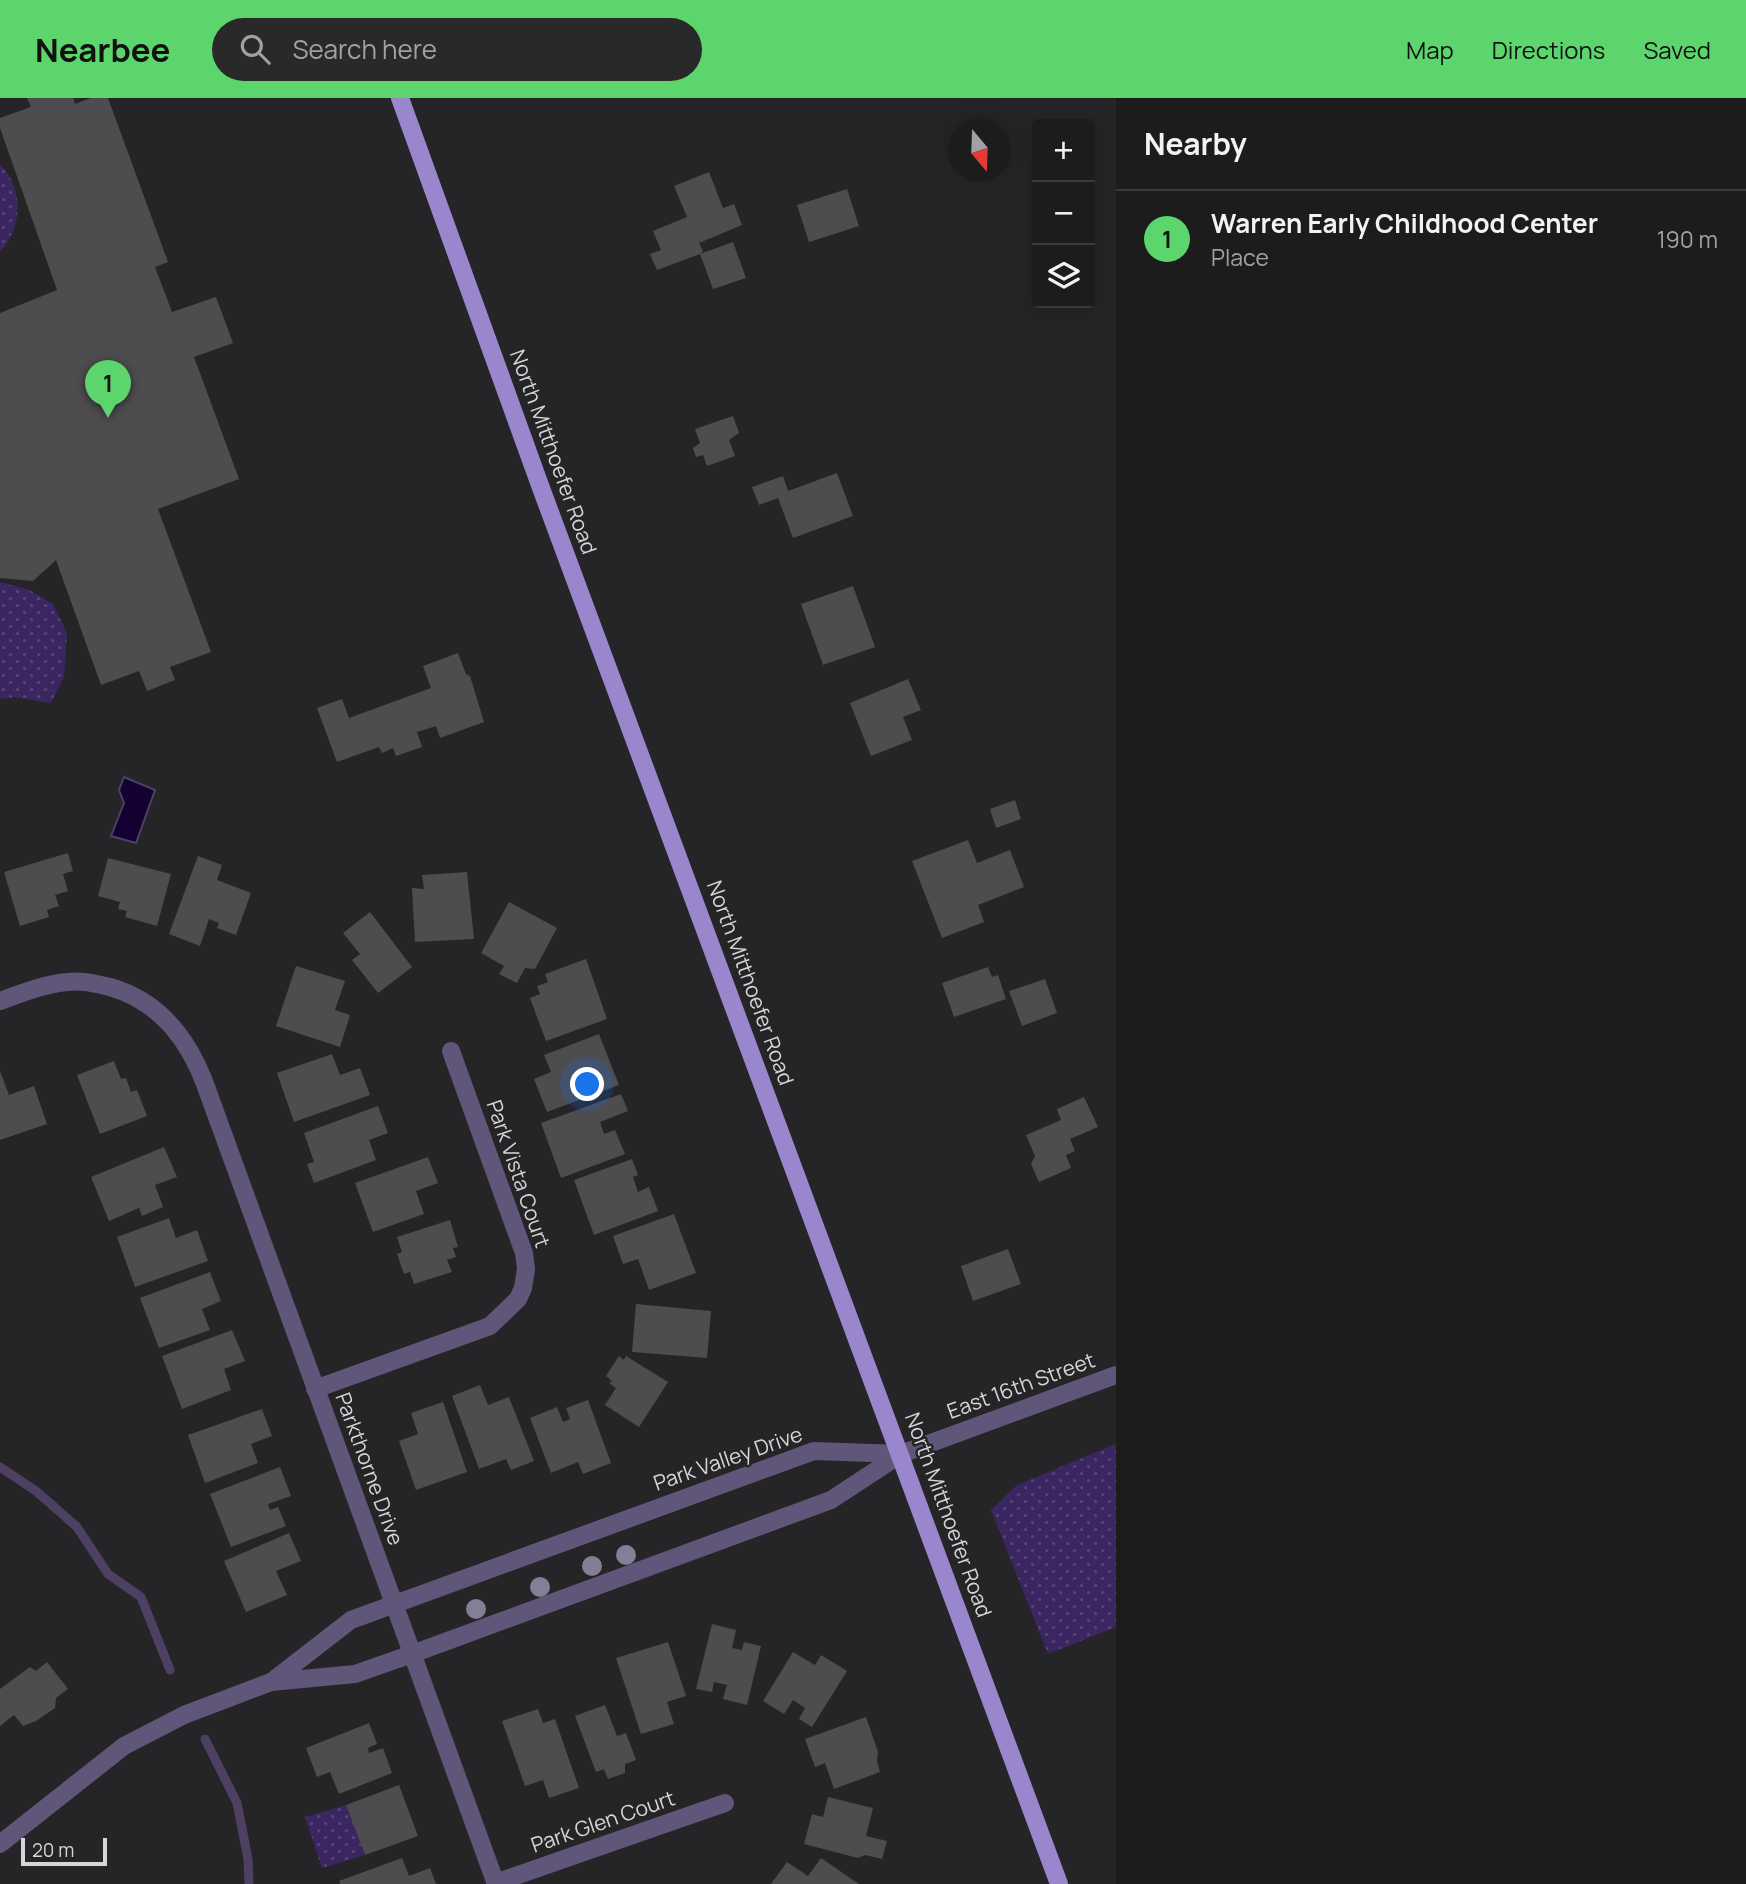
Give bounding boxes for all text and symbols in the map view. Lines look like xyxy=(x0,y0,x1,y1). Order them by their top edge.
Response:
search box xyxy=(212,18,702,81)
text: Nearbee xyxy=(35,27,170,72)
icon: search xyxy=(236,30,274,68)
text: Search here xyxy=(292,31,437,67)
text: Map xyxy=(1406,33,1454,66)
text: Directions xyxy=(1492,33,1605,66)
text: Saved xyxy=(1643,33,1711,66)
north arrow xyxy=(948,119,1011,182)
map controls xyxy=(1032,119,1095,308)
button: + xyxy=(1032,119,1095,182)
text: Nearby xyxy=(1144,123,1247,164)
button: − xyxy=(1032,182,1095,245)
text: Warren Early Childhood Center xyxy=(1211,205,1598,241)
text: 1 xyxy=(1162,223,1172,255)
text: 190 m xyxy=(1657,223,1718,255)
text: Place xyxy=(1211,241,1269,273)
button: layers xyxy=(1032,245,1095,308)
street label: North Mitthoefer Road xyxy=(504,346,604,558)
pin: 1 xyxy=(85,360,131,418)
street label: North Mitthoefer Road xyxy=(701,877,801,1089)
your location xyxy=(570,1067,604,1101)
street label: Park Vista Court xyxy=(481,1096,557,1251)
street label: East 16th Street xyxy=(943,1345,1098,1425)
street label: Parkthorne Drive xyxy=(329,1388,411,1549)
street label: North Mitthoefer Road xyxy=(899,1409,999,1621)
street label: Park Valley Drive xyxy=(650,1419,806,1497)
street label: Park Glen Court xyxy=(527,1783,678,1859)
scale bar xyxy=(21,1835,107,1867)
text: 20 m xyxy=(32,1837,74,1863)

